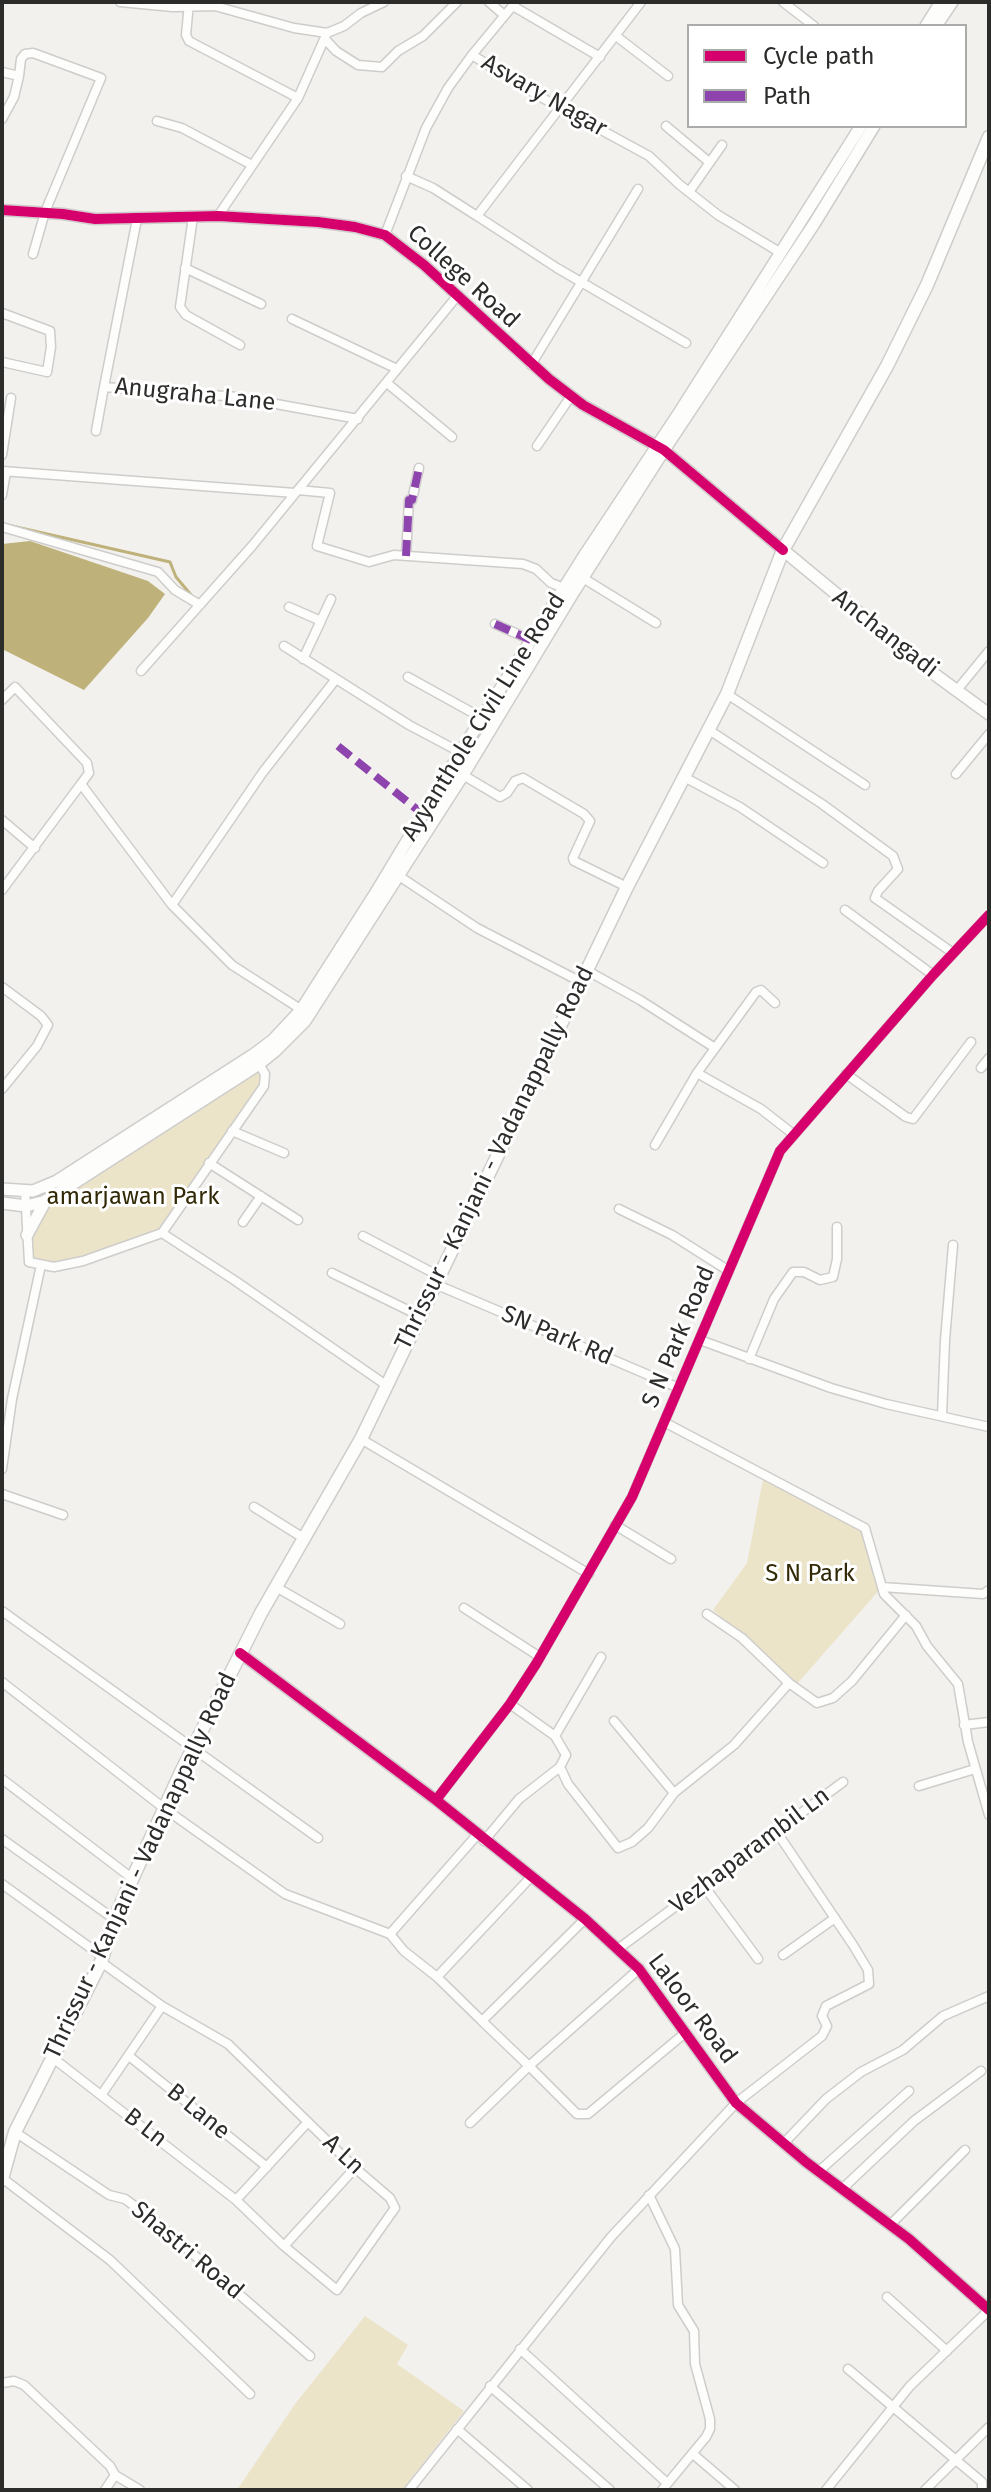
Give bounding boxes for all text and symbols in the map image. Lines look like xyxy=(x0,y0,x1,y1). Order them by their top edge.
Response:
legend xyxy=(687,24,967,128)
text: Cycle path xyxy=(763,42,875,70)
street label: Asvary Nagar xyxy=(476,49,612,143)
text: Path xyxy=(763,82,811,110)
street label: College Road xyxy=(401,219,525,335)
street label: Anugraha Lane xyxy=(113,372,277,418)
street label: Anchangadi xyxy=(826,584,944,684)
street label: Ayyanthole Civil Line Road xyxy=(396,588,572,846)
street label: Thrissur - Kanjani - Vadanappally Road xyxy=(389,962,601,1354)
park label: amarjawan Park xyxy=(47,1183,219,1211)
street label: S N Park Road xyxy=(636,1262,722,1412)
street label: SN Park Rd xyxy=(497,1300,617,1372)
park label: S N Park xyxy=(765,1560,855,1588)
street label: Thrissur - Kanjani - Vadanappally Road xyxy=(39,1668,243,2064)
street label: Vezhaparambil Ln xyxy=(664,1782,836,1920)
street label: Laloor Road xyxy=(641,1948,743,2070)
street label: B Lane xyxy=(161,2078,235,2146)
street label: B Ln xyxy=(118,2102,172,2154)
street label: A Ln xyxy=(316,2129,370,2181)
street label: Shastri Road xyxy=(125,2196,249,2306)

